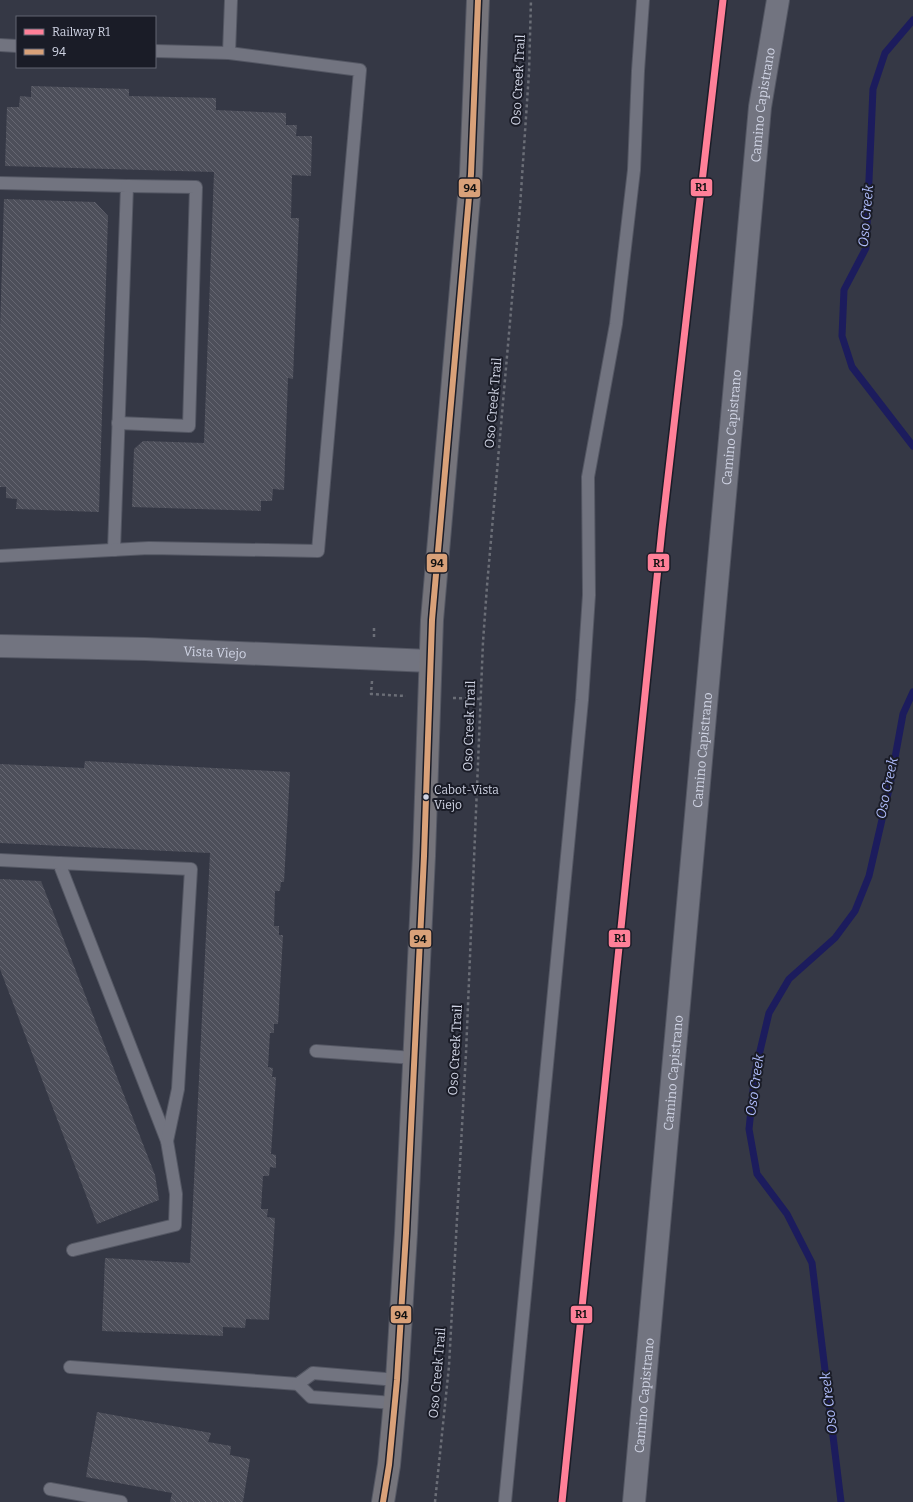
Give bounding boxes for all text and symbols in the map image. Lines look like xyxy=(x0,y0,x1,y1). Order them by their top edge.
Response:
legend xyxy=(16,16,156,68)
text: Railway R1 xyxy=(52,25,110,39)
street label: Oso Creek Trail xyxy=(508,34,528,126)
text: 94 xyxy=(52,45,66,59)
street label: Camino Capistrano xyxy=(748,46,777,163)
line badge: 94 xyxy=(458,178,481,198)
line badge: R1 xyxy=(690,178,713,197)
text: R1 xyxy=(695,181,707,194)
text: 94 xyxy=(463,182,477,195)
water label: Oso Creek xyxy=(855,184,877,248)
street label: Oso Creek Trail xyxy=(482,357,504,449)
street label: Camino Capistrano xyxy=(718,369,744,486)
line badge: 94 xyxy=(426,553,448,573)
line badge: R1 xyxy=(647,553,670,572)
text: 94 xyxy=(430,557,444,570)
text: R1 xyxy=(653,557,665,570)
street label: Vista Viejo xyxy=(183,643,247,661)
street label: Oso Creek Trail xyxy=(460,680,478,772)
street label: Camino Capistrano xyxy=(689,692,715,808)
water label: Oso Creek xyxy=(872,755,902,820)
place label: Cabot-Vista Viejo xyxy=(434,783,499,812)
marker: Cabot-Vista Viejo xyxy=(421,792,431,802)
line badge: 94 xyxy=(409,929,432,948)
line badge: R1 xyxy=(608,929,631,948)
text: R1 xyxy=(614,932,626,945)
text: 94 xyxy=(413,933,427,946)
street label: Oso Creek Trail xyxy=(445,1004,465,1096)
street label: Camino Capistrano xyxy=(660,1014,685,1131)
water label: Oso Creek xyxy=(742,1052,768,1117)
line badge: 94 xyxy=(390,1305,412,1324)
line badge: R1 xyxy=(570,1305,593,1324)
text: R1 xyxy=(575,1308,587,1321)
text: 94 xyxy=(394,1309,408,1322)
street label: Oso Creek Trail xyxy=(426,1327,448,1419)
street label: Camino Capistrano xyxy=(631,1337,656,1454)
water label: Oso Creek xyxy=(817,1370,841,1435)

